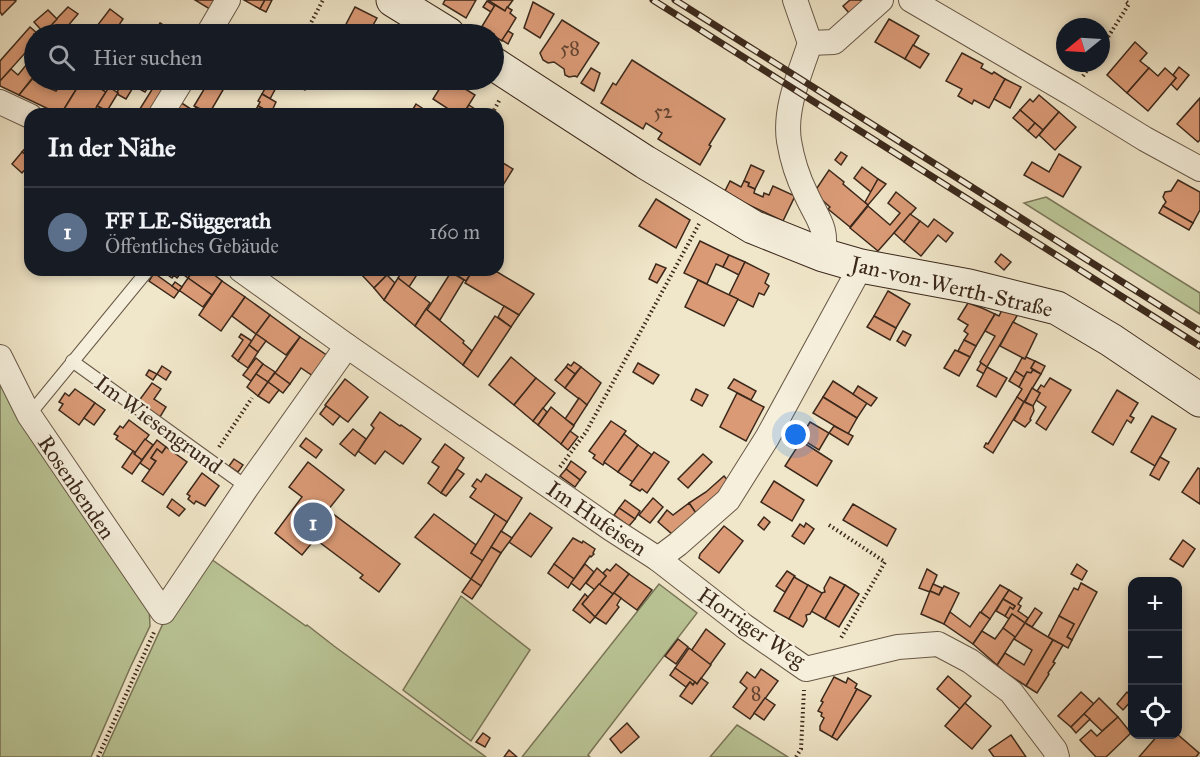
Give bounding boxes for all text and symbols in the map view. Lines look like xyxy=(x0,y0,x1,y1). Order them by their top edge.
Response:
north arrow xyxy=(1056,18,1110,72)
search box xyxy=(24,24,504,90)
house number: 58 xyxy=(560,36,580,60)
icon: search xyxy=(45,41,78,74)
text: Hier suchen xyxy=(93,44,202,71)
house number: 52 xyxy=(653,99,673,123)
text: In der Nähe xyxy=(48,131,176,163)
text: FF LE-Süggerath xyxy=(105,207,271,234)
text: 1 xyxy=(64,220,71,244)
text: 160 m xyxy=(429,220,480,244)
text: Öffentliches Gebäude xyxy=(105,234,279,258)
street label: Jan-von-Werth-Straße xyxy=(846,250,1055,323)
street label: Im Wiesengrund xyxy=(90,369,228,480)
your location xyxy=(781,420,810,449)
street label: Rosenbenden xyxy=(32,430,121,544)
street label: Im Hufeisen xyxy=(542,475,652,562)
pin: 1 xyxy=(294,500,332,544)
map controls xyxy=(1128,577,1182,739)
button: + xyxy=(1128,577,1182,631)
street label: Horriger Weg xyxy=(693,581,811,674)
button: − xyxy=(1128,631,1182,685)
house number: 8 xyxy=(751,681,761,705)
button: locate xyxy=(1128,685,1182,739)

